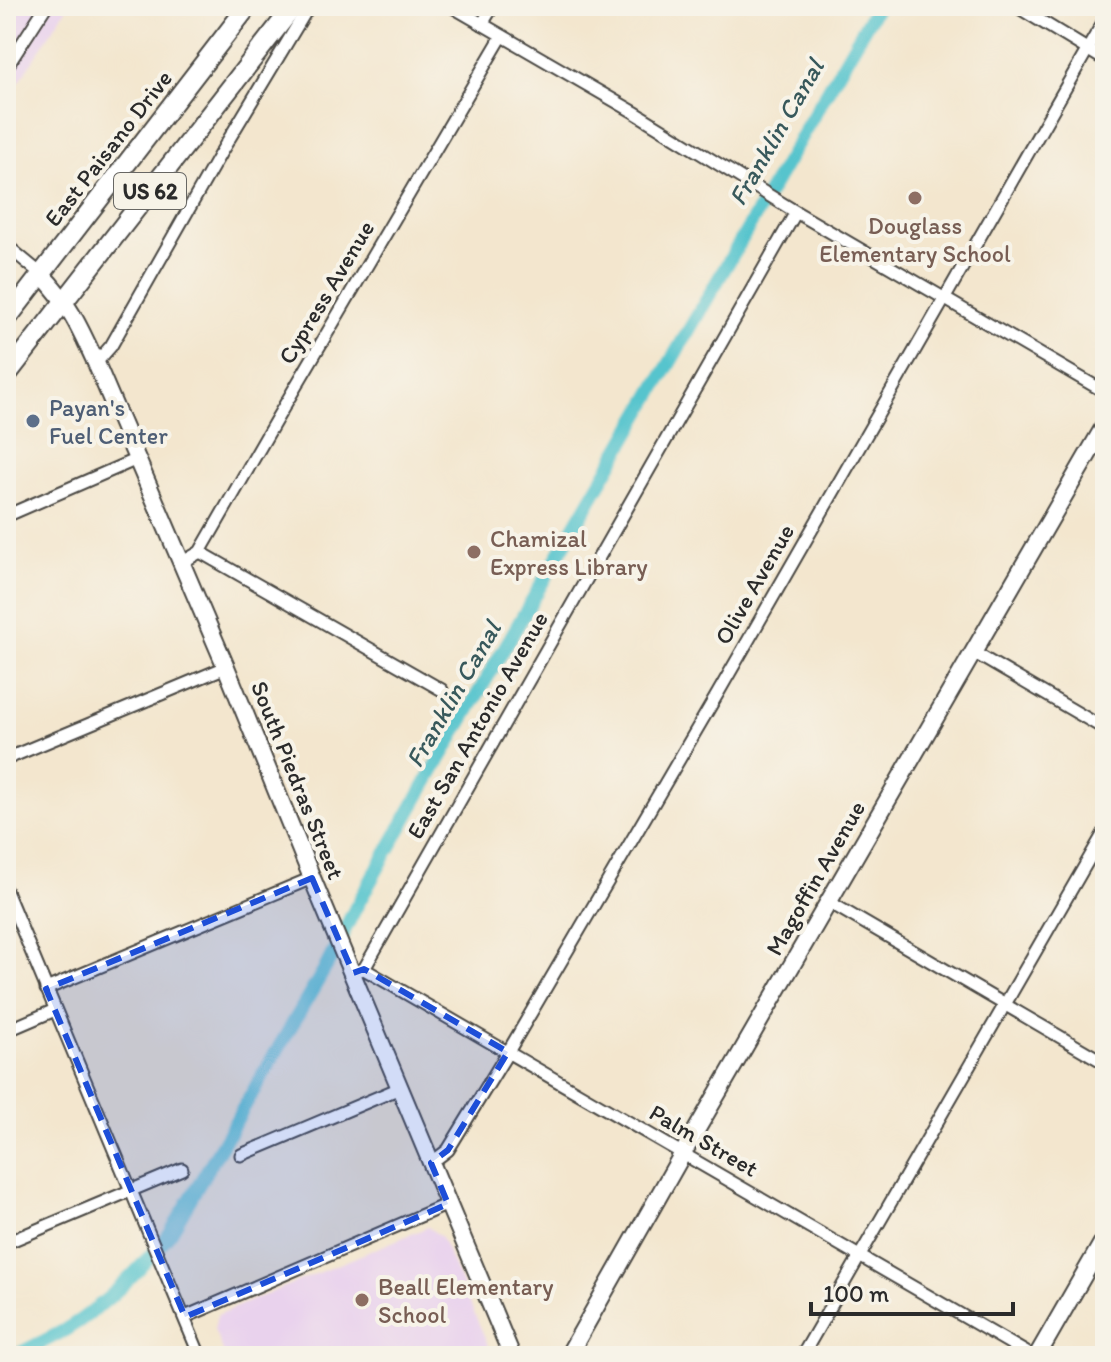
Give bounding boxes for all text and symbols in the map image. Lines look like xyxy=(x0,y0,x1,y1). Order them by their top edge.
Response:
water label: Franklin Canal xyxy=(721,52,832,211)
street label: East Paisano Drive xyxy=(38,64,178,232)
road number: US 62 xyxy=(114,173,186,209)
marker: Douglass Elementary School xyxy=(906,189,924,207)
place label: Douglass Elementary School xyxy=(819,211,1011,268)
street label: Cypress Avenue xyxy=(272,215,380,369)
place label: Payan's Fuel Center xyxy=(49,393,168,450)
marker: Payan's Fuel Center xyxy=(24,412,42,430)
street label: Olive Avenue xyxy=(708,518,800,650)
place label: Chamizal Express Library xyxy=(490,524,648,581)
marker: Chamizal Express Library xyxy=(465,543,483,561)
street label: East San Antonio Avenue xyxy=(400,606,554,844)
water label: Franklin Canal xyxy=(398,614,509,773)
street label: South Piedras Street xyxy=(245,677,351,883)
street label: Magoffin Avenue xyxy=(759,795,871,961)
street label: Palm Street xyxy=(644,1097,764,1183)
scale bar xyxy=(811,1266,1013,1316)
place label: Beall Elementary School xyxy=(378,1272,553,1329)
text: 100 m xyxy=(823,1279,889,1308)
marker: Beall Elementary School xyxy=(353,1291,371,1309)

